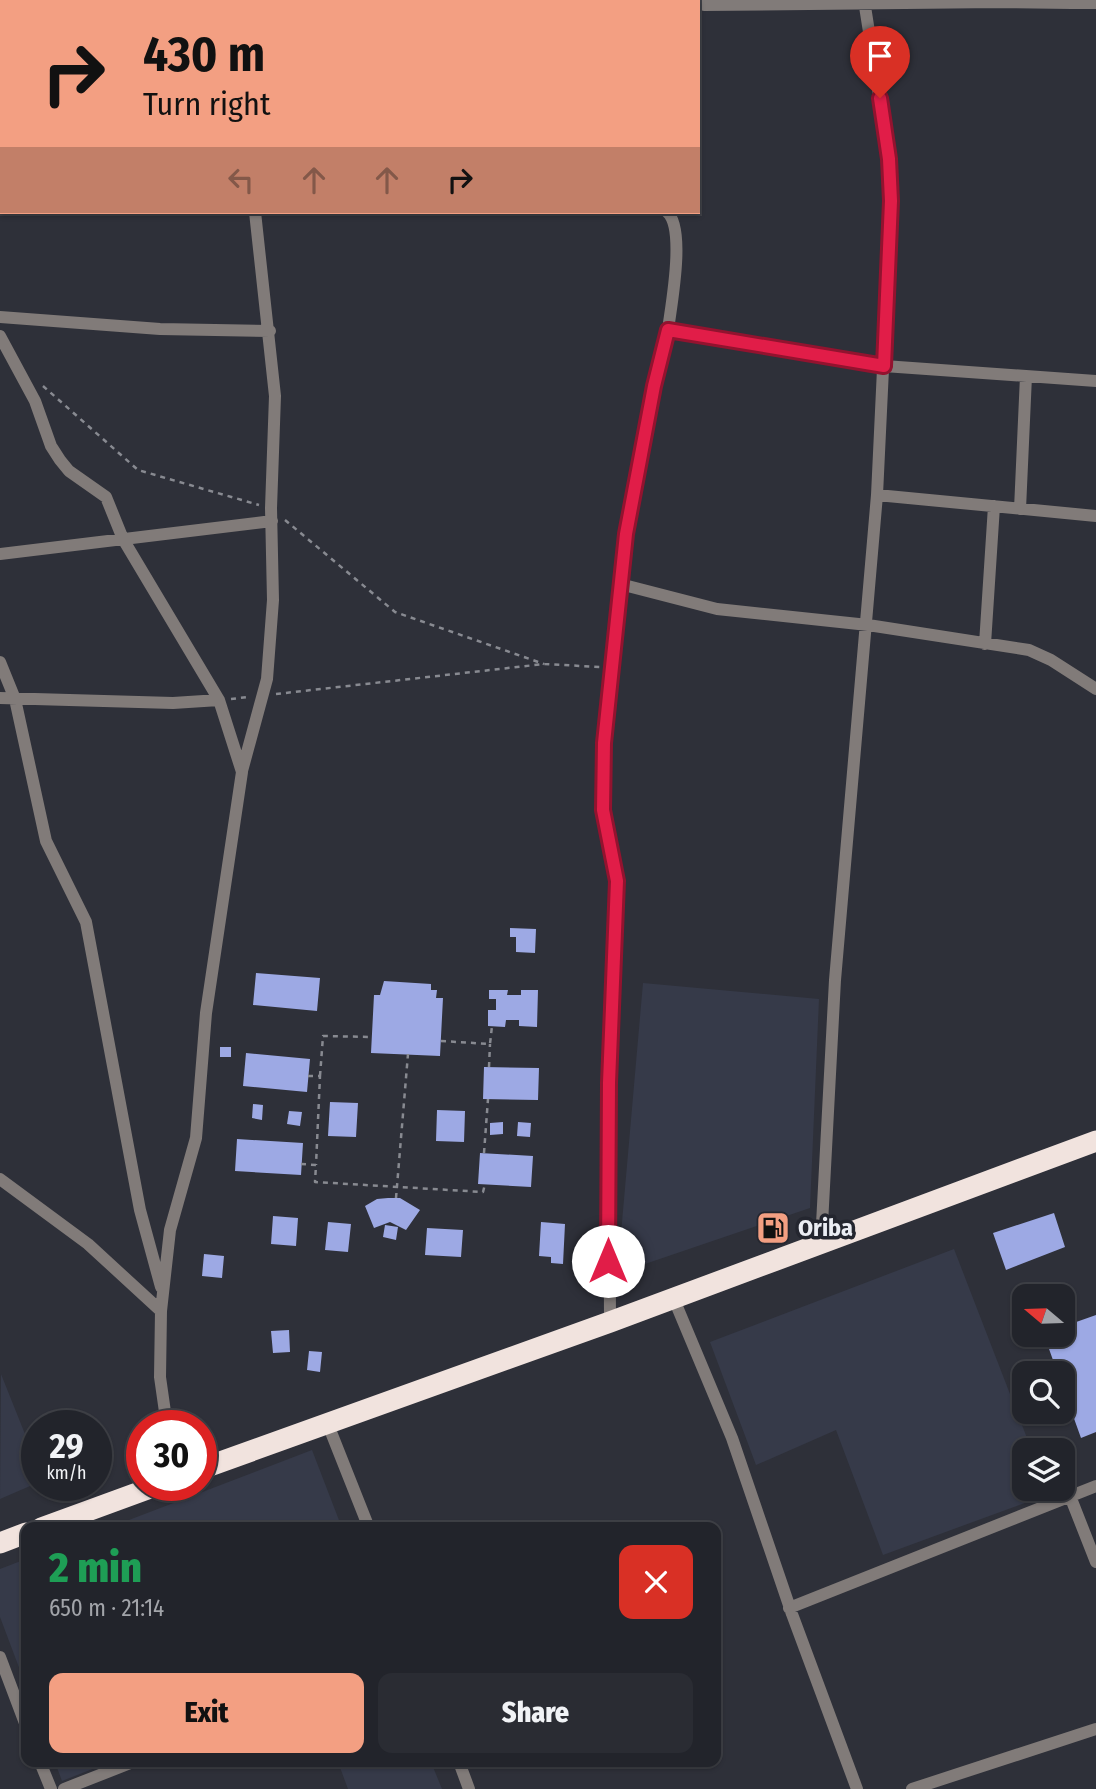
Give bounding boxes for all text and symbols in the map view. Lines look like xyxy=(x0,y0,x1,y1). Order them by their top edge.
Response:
text: 430 m xyxy=(143,25,265,84)
pin xyxy=(850,26,910,98)
icon: right xyxy=(28,28,119,119)
icon: arrive xyxy=(861,37,899,75)
text: Turn right xyxy=(143,85,270,123)
icon: left xyxy=(222,161,260,199)
icon: ahead xyxy=(295,161,333,199)
icon: ahead xyxy=(368,161,406,199)
icon: right xyxy=(441,161,479,199)
fuel station icon: Oriba xyxy=(754,1209,792,1247)
place label: Oriba xyxy=(798,1214,853,1242)
position arrow xyxy=(571,1224,645,1298)
north arrow xyxy=(1012,1284,1074,1348)
map controls xyxy=(1012,1284,1075,1501)
button: search xyxy=(1012,1361,1075,1424)
speed limit sign: 30 xyxy=(126,1410,217,1501)
text: 29 xyxy=(49,1425,84,1467)
button: layers xyxy=(1012,1438,1075,1501)
text: km/h xyxy=(46,1462,87,1484)
text: 2 min xyxy=(49,1543,142,1593)
button: close xyxy=(619,1545,693,1619)
text: 650 m · 21:14 xyxy=(49,1594,164,1622)
button: Exit xyxy=(49,1673,364,1753)
button: Share xyxy=(378,1673,693,1753)

